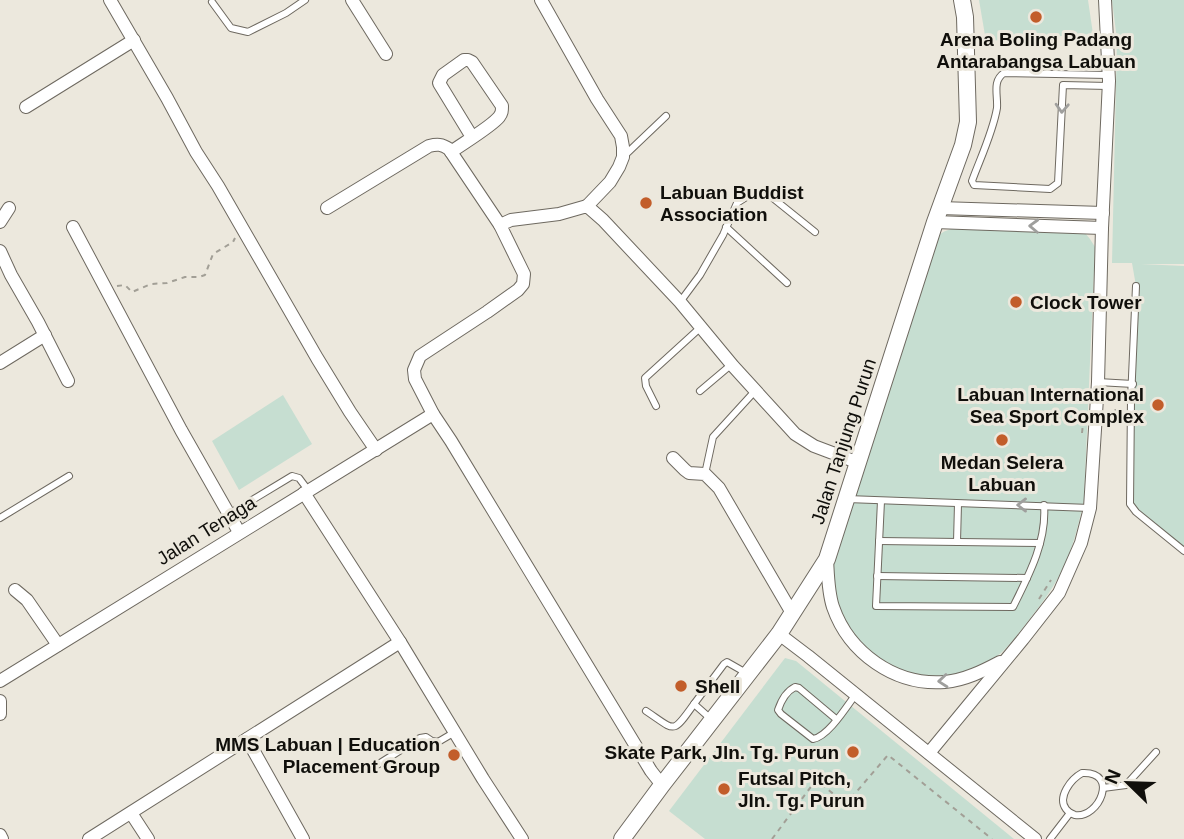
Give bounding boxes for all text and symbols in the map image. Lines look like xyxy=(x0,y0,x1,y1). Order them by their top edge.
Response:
marker: Arena Boling Padang Antarabangsa Labuan xyxy=(1028,9,1044,25)
place label: Arena Boling Padang Antarabangsa Labuan xyxy=(936,29,1136,72)
one-way arrow xyxy=(1054,103,1069,114)
place label: Labuan Buddist Association xyxy=(660,182,804,225)
marker: Labuan Buddist Association xyxy=(638,195,654,211)
one-way arrow xyxy=(1028,218,1039,233)
place label: Clock Tower xyxy=(1030,292,1142,313)
marker: Clock Tower xyxy=(1008,294,1024,310)
street label: Jalan Tanjung Purun xyxy=(807,356,880,527)
place label: Labuan International Sea Sport Complex xyxy=(957,384,1144,427)
marker: Labuan International Sea Sport Complex xyxy=(1150,397,1166,413)
marker: Medan Selera Labuan xyxy=(994,432,1010,448)
place label: Medan Selera Labuan xyxy=(941,452,1064,495)
street label: Jalan Tenaga xyxy=(153,491,260,569)
one-way arrow xyxy=(1016,497,1027,513)
one-way arrow xyxy=(938,673,949,688)
place label: Shell xyxy=(695,676,740,697)
marker: Shell xyxy=(673,678,689,694)
place label: MMS Labuan | Education Placement Group xyxy=(215,734,440,777)
place label: Skate Park, Jln. Tg. Purun xyxy=(605,742,839,763)
marker: Skate Park, Jln. Tg. Purun xyxy=(845,744,861,760)
marker: MMS Labuan | Education Placement Group xyxy=(446,747,462,763)
north arrow xyxy=(1093,748,1163,818)
text: N xyxy=(1100,766,1125,787)
place label: Futsal Pitch, Jln. Tg. Purun xyxy=(738,768,865,811)
marker: Futsal Pitch, Jln. Tg. Purun xyxy=(716,781,732,797)

